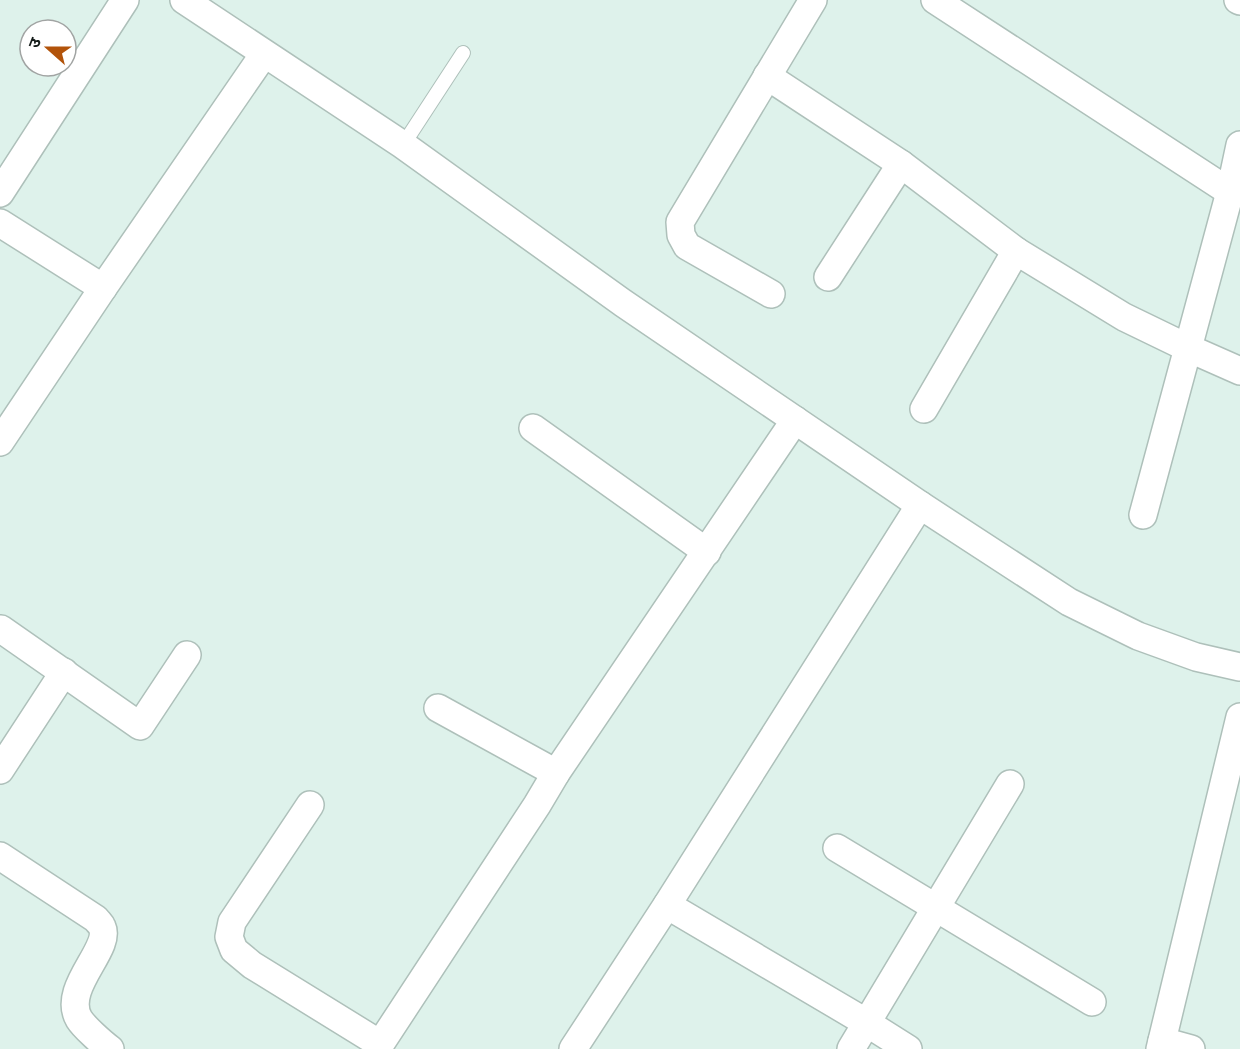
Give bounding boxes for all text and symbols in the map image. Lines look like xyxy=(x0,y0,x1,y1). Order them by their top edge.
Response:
north arrow xyxy=(18,18,78,78)
text: उ xyxy=(22,34,46,51)

